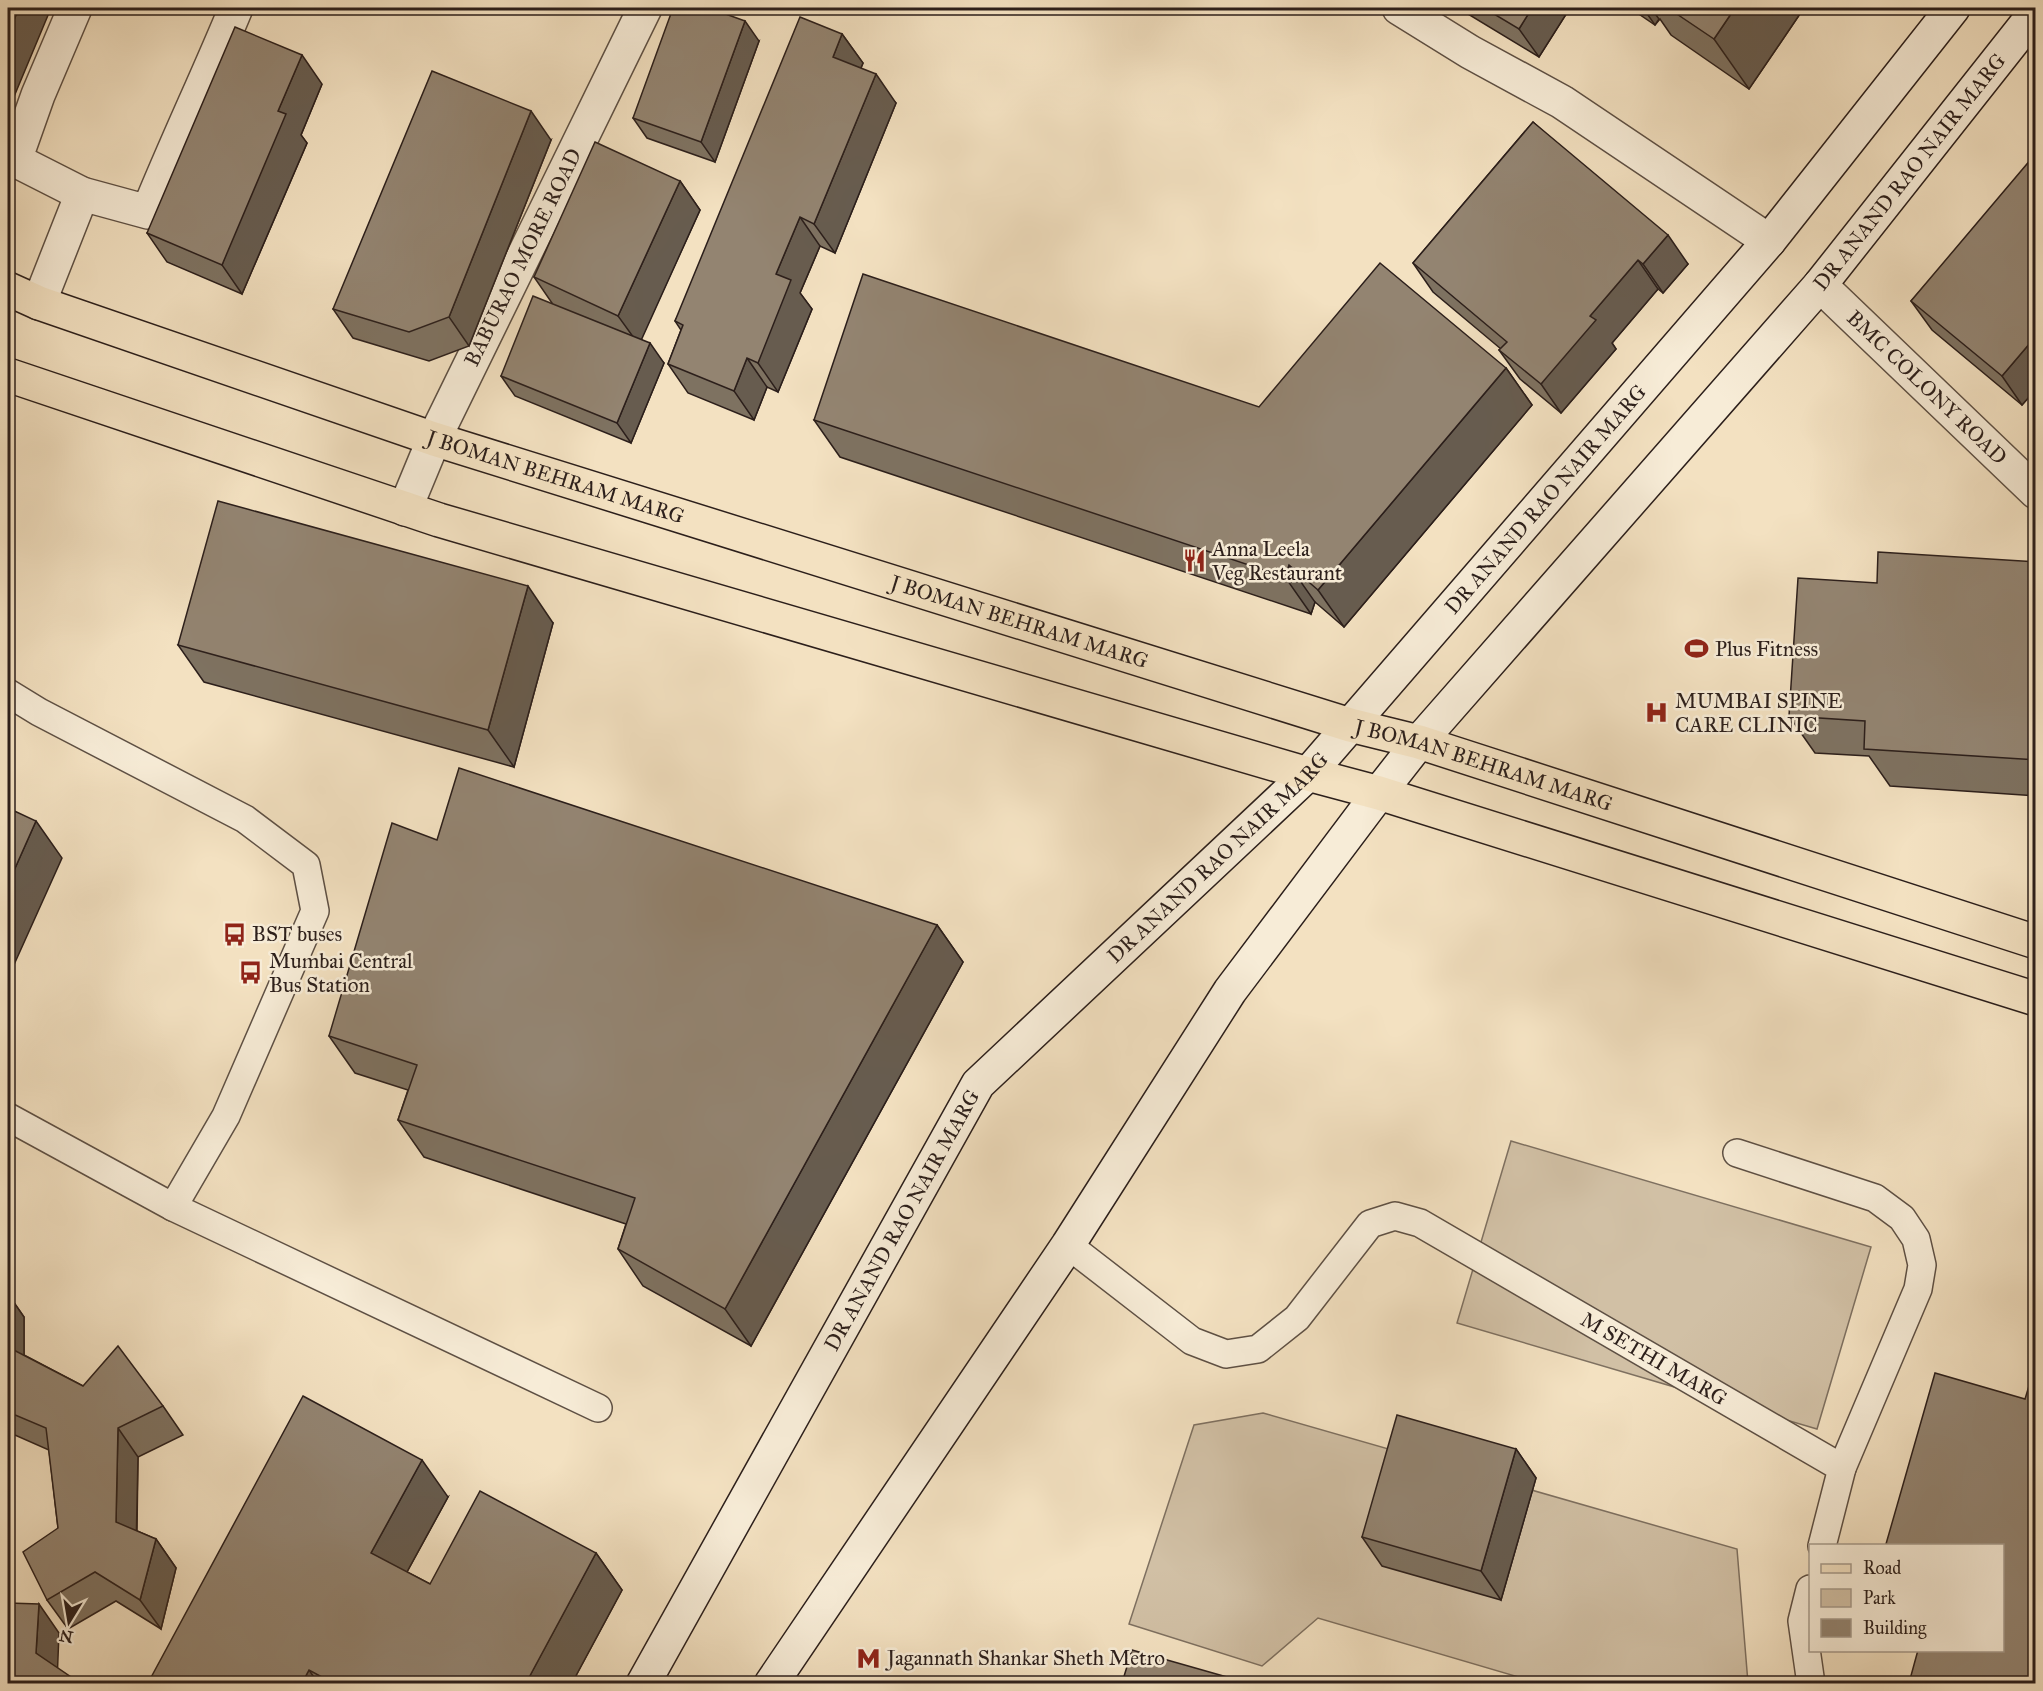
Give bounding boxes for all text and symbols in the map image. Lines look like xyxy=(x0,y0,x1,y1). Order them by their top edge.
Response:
street label: DR ANAND RAO NAIR MARG xyxy=(1808,48,2011,296)
street label: BABURAO MORE ROAD xyxy=(459,144,587,371)
street label: BMC COLONY ROAD xyxy=(1841,305,2012,470)
street label: DR ANAND RAO NAIR MARG xyxy=(1439,379,1652,620)
street label: J BOMAN BEHRAM MARG xyxy=(421,424,687,529)
place label: Anna Leela Veg Restaurant xyxy=(1211,536,1343,586)
restaurant icon: Anna Leela Veg Restaurant xyxy=(1181,548,1207,574)
street label: J BOMAN BEHRAM MARG xyxy=(886,569,1151,674)
sports icon: Plus Fitness xyxy=(1684,636,1710,662)
place label: Plus Fitness xyxy=(1715,636,1818,662)
place label: MUMBAI SPINE CARE CLINIC xyxy=(1675,688,1842,738)
hospital icon: MUMBAI SPINE CARE CLINIC xyxy=(1644,700,1670,726)
street label: J BOMAN BEHRAM MARG xyxy=(1350,713,1616,817)
street label: DR ANAND RAO NAIR MARG xyxy=(1102,747,1334,969)
bus stop icon: BST buses xyxy=(221,921,247,947)
place label: BST buses xyxy=(252,921,342,947)
place label: Mumbai Central Bus Station xyxy=(269,948,413,998)
bus stop icon: Mumbai Central Bus Station xyxy=(238,960,264,986)
street label: DR ANAND RAO NAIR MARG xyxy=(819,1085,985,1356)
street label: M SETHI MARG xyxy=(1576,1306,1732,1411)
legend xyxy=(1809,1544,2004,1652)
text: Road xyxy=(1863,1557,1901,1579)
text: Park xyxy=(1863,1587,1896,1609)
north arrow xyxy=(39,1592,99,1652)
text: Building xyxy=(1863,1617,1927,1640)
text: N xyxy=(57,1626,75,1647)
metro station icon: Jagannath Shankar Sheth Metro xyxy=(856,1645,882,1671)
place label: Jagannath Shankar Sheth Metro xyxy=(885,1645,1165,1671)

